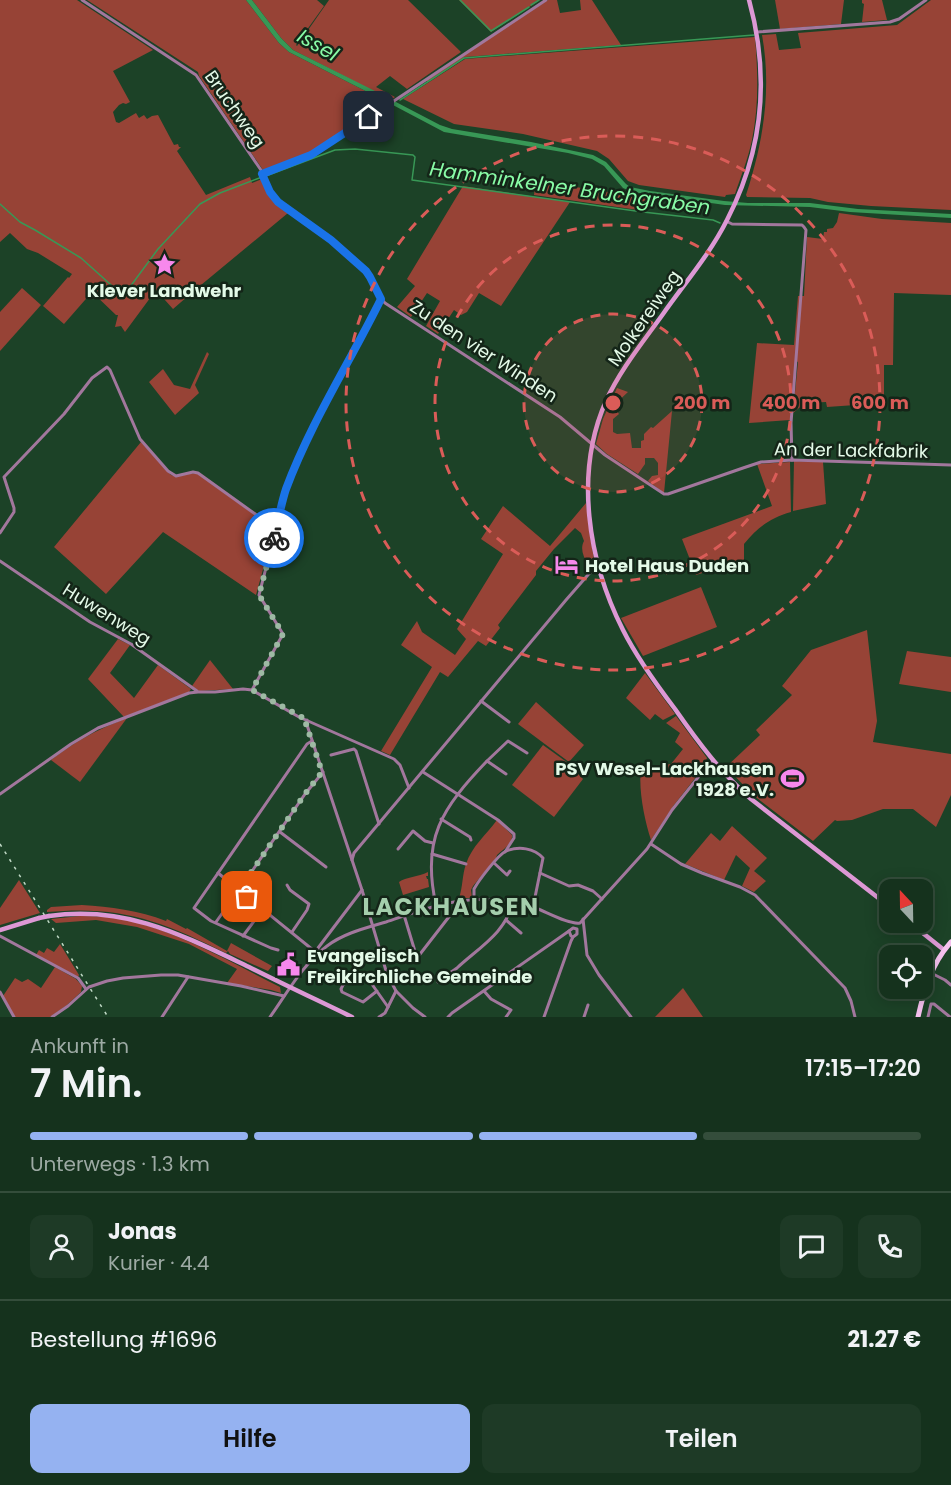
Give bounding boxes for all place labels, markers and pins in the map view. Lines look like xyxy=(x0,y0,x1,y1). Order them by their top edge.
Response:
pin xyxy=(343,91,394,142)
place icon: Klever Landwehr xyxy=(151,251,177,277)
place label: Klever Landwehr xyxy=(87,278,242,303)
centre of rings xyxy=(603,393,623,413)
hotel icon: Hotel Haus Duden xyxy=(554,552,580,578)
place label: Hotel Haus Duden xyxy=(585,553,749,578)
place label: PSV Wesel-Lackhausen 1928 e.V. xyxy=(555,756,774,802)
sports icon: PSV Wesel-Lackhausen 1928 e.V. xyxy=(779,765,805,791)
pin xyxy=(221,871,272,922)
place label: Evangelisch Freikirchliche Gemeinde xyxy=(307,943,532,989)
public building icon: Evangelisch Freikirchliche Gemeinde xyxy=(276,952,302,978)

